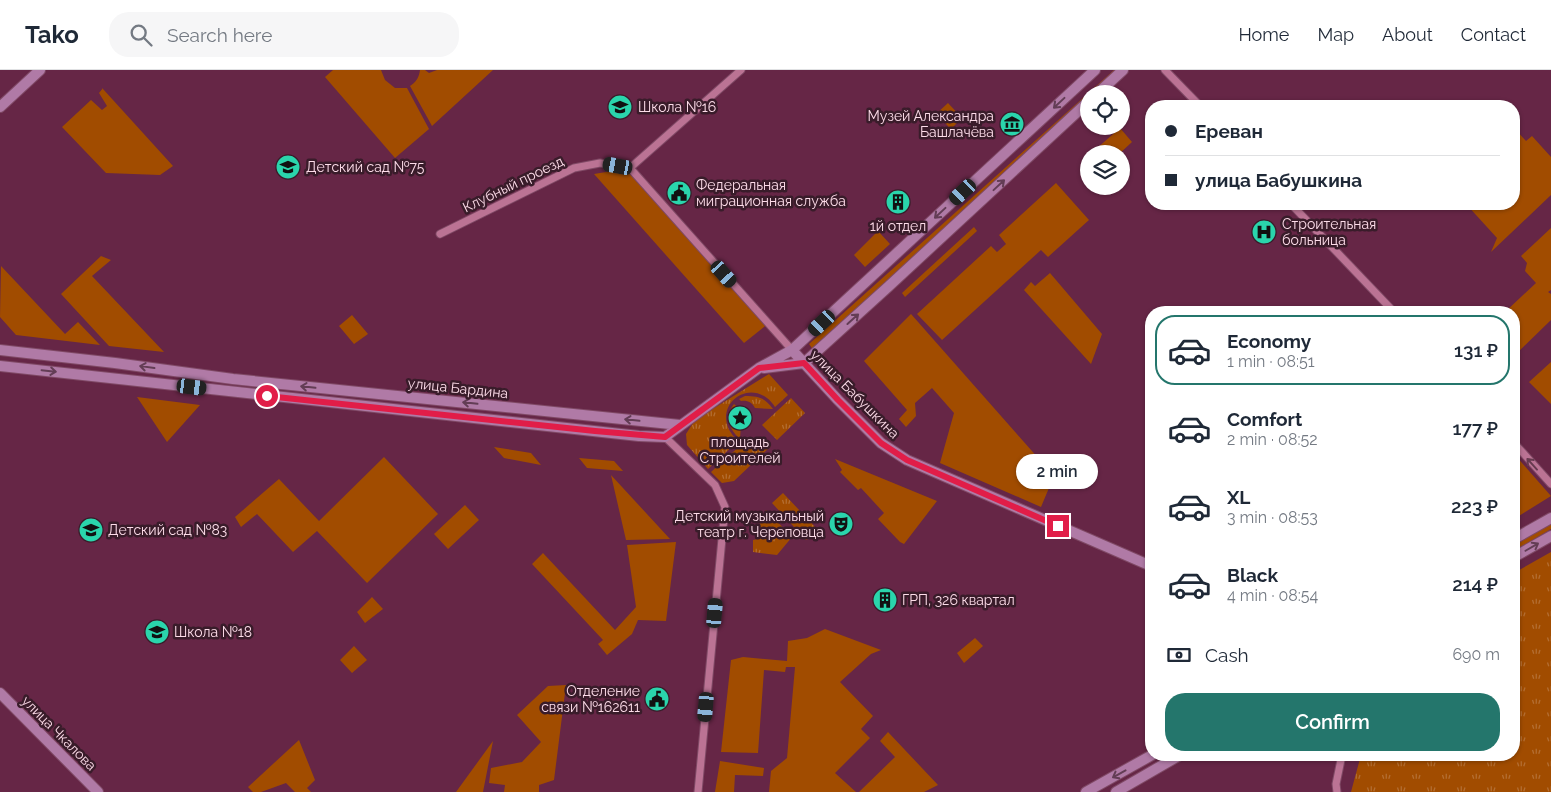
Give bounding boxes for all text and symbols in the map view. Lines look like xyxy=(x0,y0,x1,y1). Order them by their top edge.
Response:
search box xyxy=(109,12,459,57)
text: Tako xyxy=(25,20,79,49)
icon: search xyxy=(127,21,155,49)
text: Search here xyxy=(167,24,272,46)
text: Home xyxy=(1238,24,1289,45)
text: Map xyxy=(1317,24,1354,45)
text: About xyxy=(1382,24,1433,45)
text: Contact xyxy=(1461,24,1526,45)
map controls xyxy=(1080,85,1130,195)
button: locate xyxy=(1080,85,1130,135)
school or university icon: Школа №16 xyxy=(607,94,633,120)
one-way arrow xyxy=(1053,97,1066,109)
place label: Школа №16 xyxy=(638,99,716,115)
place label: Музей Александра Башлачёва xyxy=(868,108,994,140)
museum icon: Музей Александра Башлачёва xyxy=(999,111,1025,137)
text: Ереван xyxy=(1195,120,1263,142)
button: layers xyxy=(1080,145,1130,195)
street label: Клубный проезд xyxy=(460,153,566,215)
school or university icon: Детский сад №75 xyxy=(275,154,301,180)
car xyxy=(601,156,634,176)
place label: Детский сад №75 xyxy=(306,159,425,175)
text: улица Бабушкина xyxy=(1195,169,1362,191)
car xyxy=(946,176,979,208)
place label: Федеральная миграционная служба xyxy=(696,177,846,209)
one-way arrow xyxy=(992,179,1005,191)
public building icon: Федеральная миграционная служба xyxy=(666,180,692,206)
building icon: 1й отдел xyxy=(885,189,911,215)
one-way arrow xyxy=(934,207,947,219)
place label: Строительная больница xyxy=(1282,216,1376,248)
place label: 1й отдел xyxy=(870,218,926,234)
hospital icon: Строительная больница xyxy=(1251,219,1277,245)
car xyxy=(708,258,739,290)
car xyxy=(805,307,838,339)
one-way arrow xyxy=(847,313,860,325)
icon: car xyxy=(1167,328,1212,373)
text: Economy xyxy=(1227,330,1311,352)
text: 131 ₽ xyxy=(1454,339,1498,361)
street label: улица Бабушкина xyxy=(808,347,902,441)
text: 1 min · 08:51 xyxy=(1227,352,1315,371)
one-way arrow xyxy=(139,362,155,372)
one-way arrow xyxy=(40,366,56,376)
street label: улица Бардина xyxy=(407,375,509,401)
car xyxy=(176,378,207,396)
one-way arrow xyxy=(301,382,317,392)
route start xyxy=(256,385,278,407)
one-way arrow xyxy=(462,399,478,408)
place icon: площадь Строителей xyxy=(727,405,753,431)
icon: car xyxy=(1167,406,1212,451)
text: Comfort xyxy=(1227,408,1302,430)
one-way arrow xyxy=(624,415,640,425)
text: 177 ₽ xyxy=(1453,417,1498,439)
text: 2 min · 08:52 xyxy=(1227,430,1317,449)
place label: площадь Строителей xyxy=(700,434,780,466)
callout: 2 min xyxy=(1017,454,1099,488)
one-way arrow xyxy=(1527,457,1538,470)
text: 2 min xyxy=(1037,462,1078,481)
icon: car xyxy=(1167,484,1212,529)
text: XL xyxy=(1227,486,1250,508)
text: 223 ₽ xyxy=(1451,495,1498,517)
place label: Детский музыкальный театр г. Череповца xyxy=(674,508,824,540)
text: 3 min · 08:53 xyxy=(1227,508,1318,527)
theatre icon: Детский музыкальный театр г. Череповца xyxy=(828,511,854,537)
route end xyxy=(1047,515,1069,537)
school or university icon: Детский сад №83 xyxy=(78,517,104,543)
place label: Детский сад №83 xyxy=(108,522,227,538)
one-way arrow xyxy=(1525,541,1539,551)
icon: car xyxy=(1167,562,1212,607)
text: Black xyxy=(1227,564,1278,586)
text: 214 ₽ xyxy=(1452,573,1498,595)
text: 4 min · 08:54 xyxy=(1227,586,1318,605)
building icon: ГРП, 326 квартал xyxy=(872,587,898,613)
place label: ГРП, 326 квартал xyxy=(902,592,1015,608)
car xyxy=(706,597,723,629)
school or university icon: Школа №18 xyxy=(144,619,170,645)
place label: Школа №18 xyxy=(174,624,252,640)
icon: cash xyxy=(1165,641,1193,669)
text: Cash xyxy=(1205,644,1249,666)
text: 690 m xyxy=(1452,645,1500,664)
place label: Отделение связи №162611 xyxy=(541,683,640,715)
public building icon: Отделение связи №162611 xyxy=(644,686,670,712)
car xyxy=(697,691,714,723)
street label: улица Чкалова xyxy=(19,693,99,773)
button: Confirm xyxy=(1165,693,1500,751)
one-way arrow xyxy=(1112,769,1127,779)

